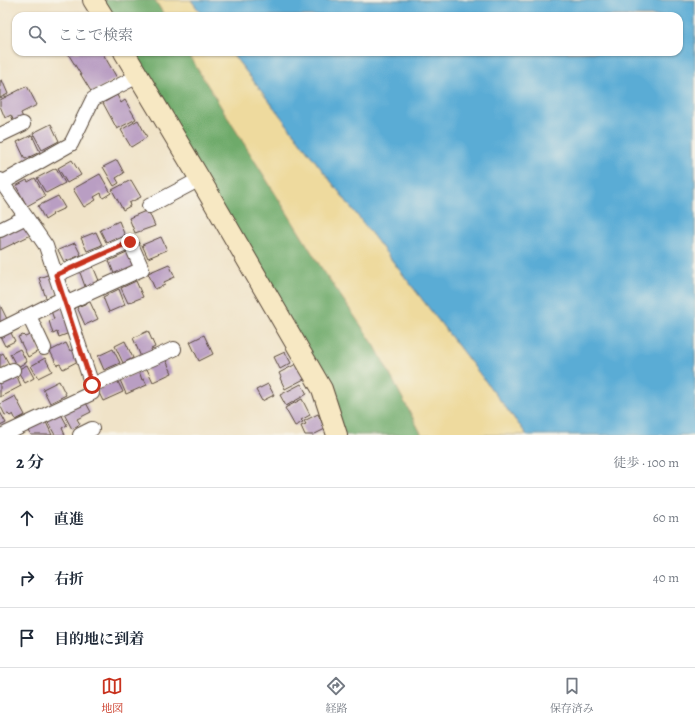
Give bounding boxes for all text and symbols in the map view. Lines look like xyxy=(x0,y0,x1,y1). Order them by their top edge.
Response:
search box xyxy=(12,12,683,56)
icon: search xyxy=(26,23,48,45)
text: ここで検索 xyxy=(58,25,133,45)
route end xyxy=(121,233,139,251)
route start xyxy=(83,376,101,394)
text: 2 分 xyxy=(16,451,44,474)
text: 徒歩 · 100 m xyxy=(614,454,679,471)
icon: ahead xyxy=(16,507,38,529)
text: 直進 xyxy=(54,509,84,529)
text: 60 m xyxy=(653,509,679,526)
icon: right xyxy=(16,567,38,589)
text: 右折 xyxy=(54,569,84,589)
text: 40 m xyxy=(653,569,679,586)
icon: arrive xyxy=(16,627,38,649)
text: 目的地に到着 xyxy=(54,629,144,649)
tab: 地図 xyxy=(101,675,123,716)
tab: 経路 xyxy=(325,675,347,716)
tab: 保存済み xyxy=(550,675,594,716)

